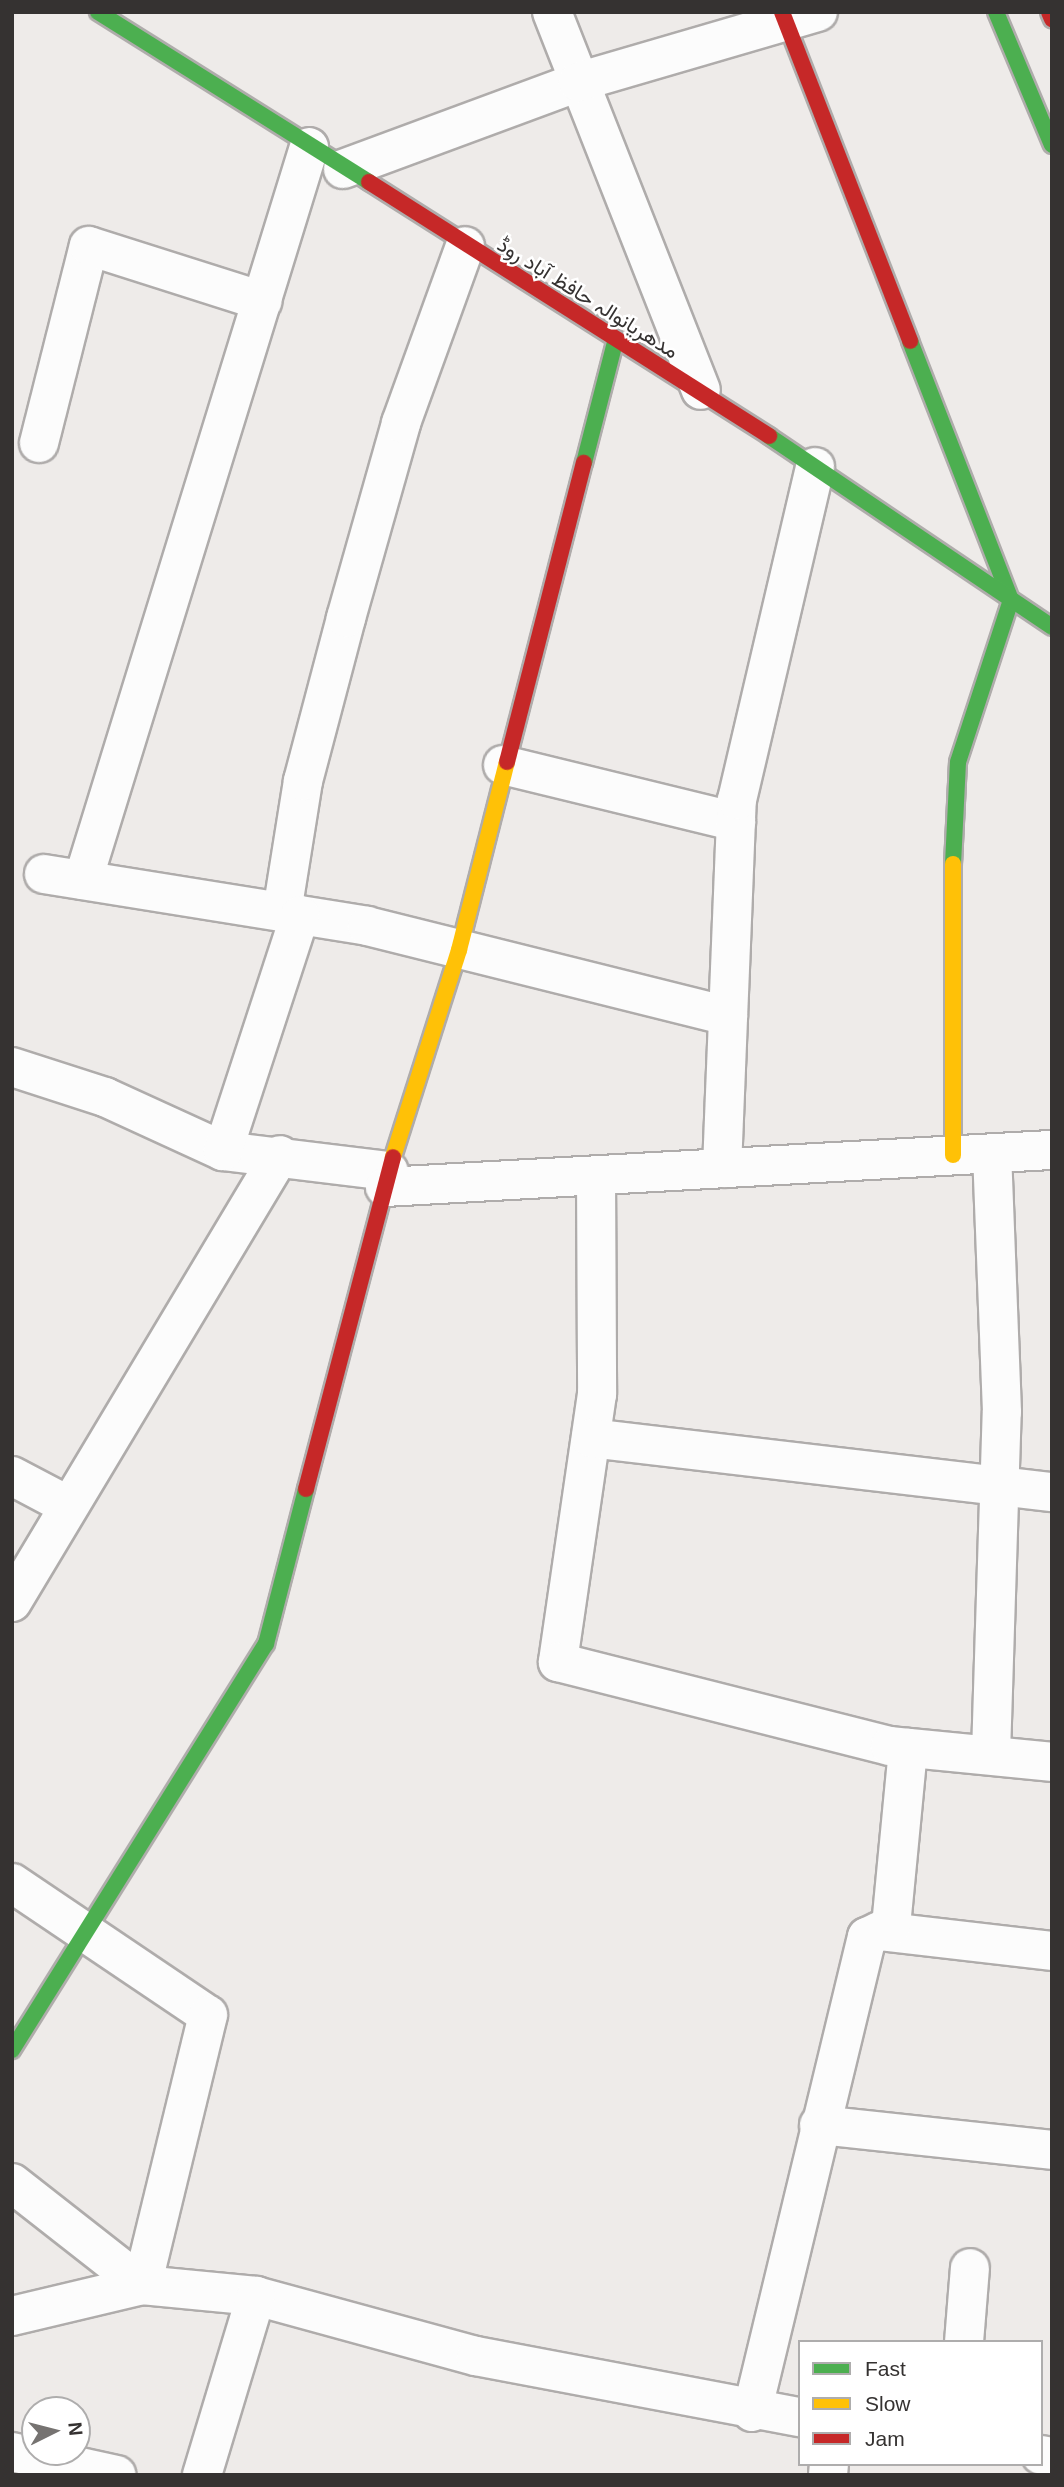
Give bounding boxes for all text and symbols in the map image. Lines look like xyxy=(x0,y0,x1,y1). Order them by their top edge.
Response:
street label: مدھریانوالہ حافظ آباد روڈ xyxy=(493,232,683,364)
legend xyxy=(798,2340,1043,2466)
text: Fast xyxy=(865,2357,906,2380)
text: Slow xyxy=(865,2392,911,2415)
north arrow xyxy=(21,2396,91,2466)
text: N xyxy=(64,2421,87,2437)
text: Jam xyxy=(865,2427,905,2450)

